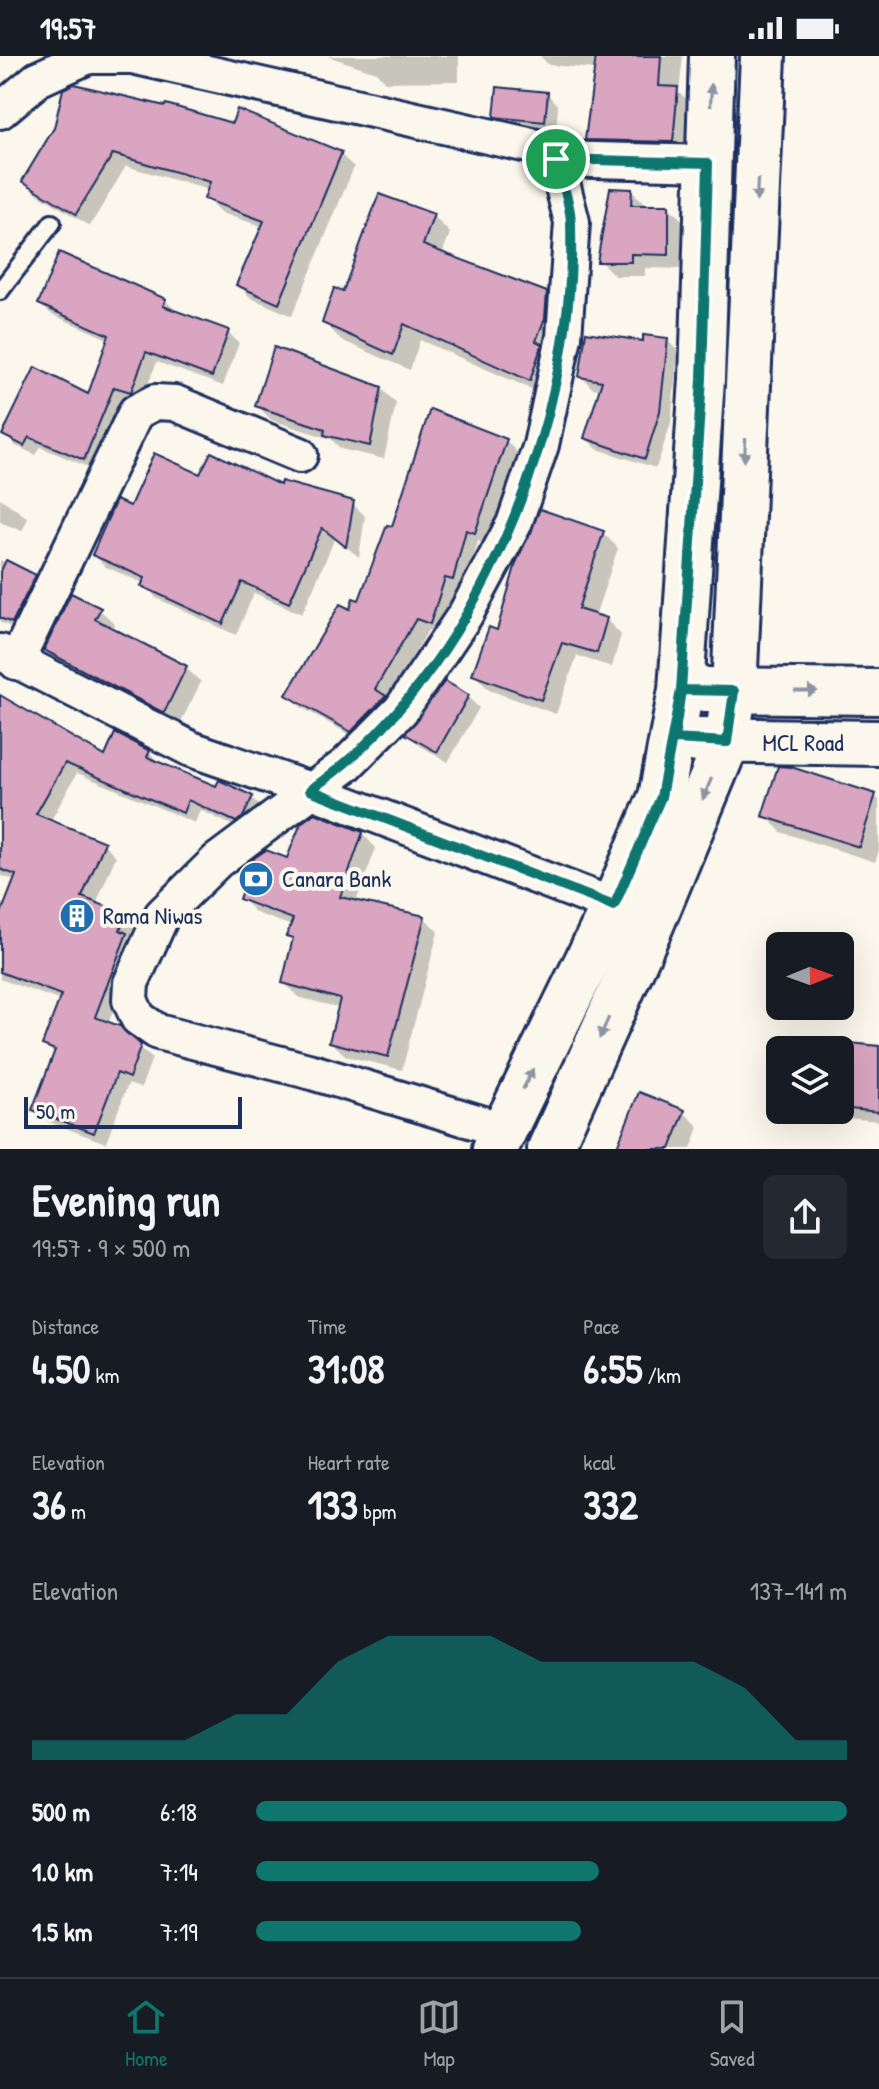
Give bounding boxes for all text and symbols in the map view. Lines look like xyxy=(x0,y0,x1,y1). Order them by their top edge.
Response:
text: 19:57 xyxy=(40,8,96,48)
one-way arrow xyxy=(704,82,717,107)
pin xyxy=(522,125,590,193)
icon: arrive xyxy=(534,137,578,181)
one-way arrow xyxy=(750,178,763,203)
one-way arrow xyxy=(738,438,751,463)
one-way arrow xyxy=(794,685,819,697)
street label: MCL Road xyxy=(762,726,844,758)
one-way arrow xyxy=(701,777,714,801)
bank icon: Canara Bank xyxy=(237,860,275,898)
place label: Canara Bank xyxy=(282,862,391,894)
building icon: Rama Niwas xyxy=(58,897,96,935)
place label: Rama Niwas xyxy=(103,899,202,931)
north arrow xyxy=(766,932,854,1020)
map controls xyxy=(766,932,854,1124)
one-way arrow xyxy=(598,1016,611,1040)
button: layers xyxy=(766,1036,854,1124)
one-way arrow xyxy=(522,1067,535,1090)
scale bar xyxy=(24,1093,242,1129)
text: 50 m xyxy=(36,1096,75,1126)
text: Evening run xyxy=(32,1170,220,1230)
button: share xyxy=(763,1175,847,1259)
text: 19:57 · 9 × 500 m xyxy=(32,1230,190,1265)
text: Distance xyxy=(32,1311,99,1341)
text: Time xyxy=(308,1311,347,1341)
text: Pace xyxy=(583,1311,620,1341)
text: 4.50 xyxy=(32,1341,90,1395)
text: 31:08 xyxy=(308,1341,385,1395)
text: 6:55 xyxy=(583,1341,642,1395)
text: km xyxy=(90,1360,120,1390)
text: /km xyxy=(642,1360,681,1390)
text: Elevation xyxy=(32,1447,105,1477)
text: Heart rate xyxy=(308,1447,390,1477)
text: kcal xyxy=(583,1447,615,1477)
text: 36 xyxy=(32,1477,66,1531)
text: 133 xyxy=(308,1477,358,1531)
text: 332 xyxy=(583,1477,638,1531)
text: m xyxy=(66,1496,86,1526)
text: bpm xyxy=(358,1496,397,1526)
text: Elevation xyxy=(32,1573,118,1608)
text: 137–141 m xyxy=(750,1573,847,1608)
text: 500 m xyxy=(32,1794,90,1829)
text: 6:18 xyxy=(160,1794,197,1829)
text: 1.0 km xyxy=(32,1854,93,1889)
text: 7:14 xyxy=(160,1854,198,1889)
text: 1.5 km xyxy=(32,1914,92,1949)
text: 7:19 xyxy=(160,1914,198,1949)
tab: Home xyxy=(124,1995,168,2073)
tab: Map xyxy=(417,1995,461,2073)
tab: Saved xyxy=(710,1995,755,2073)

